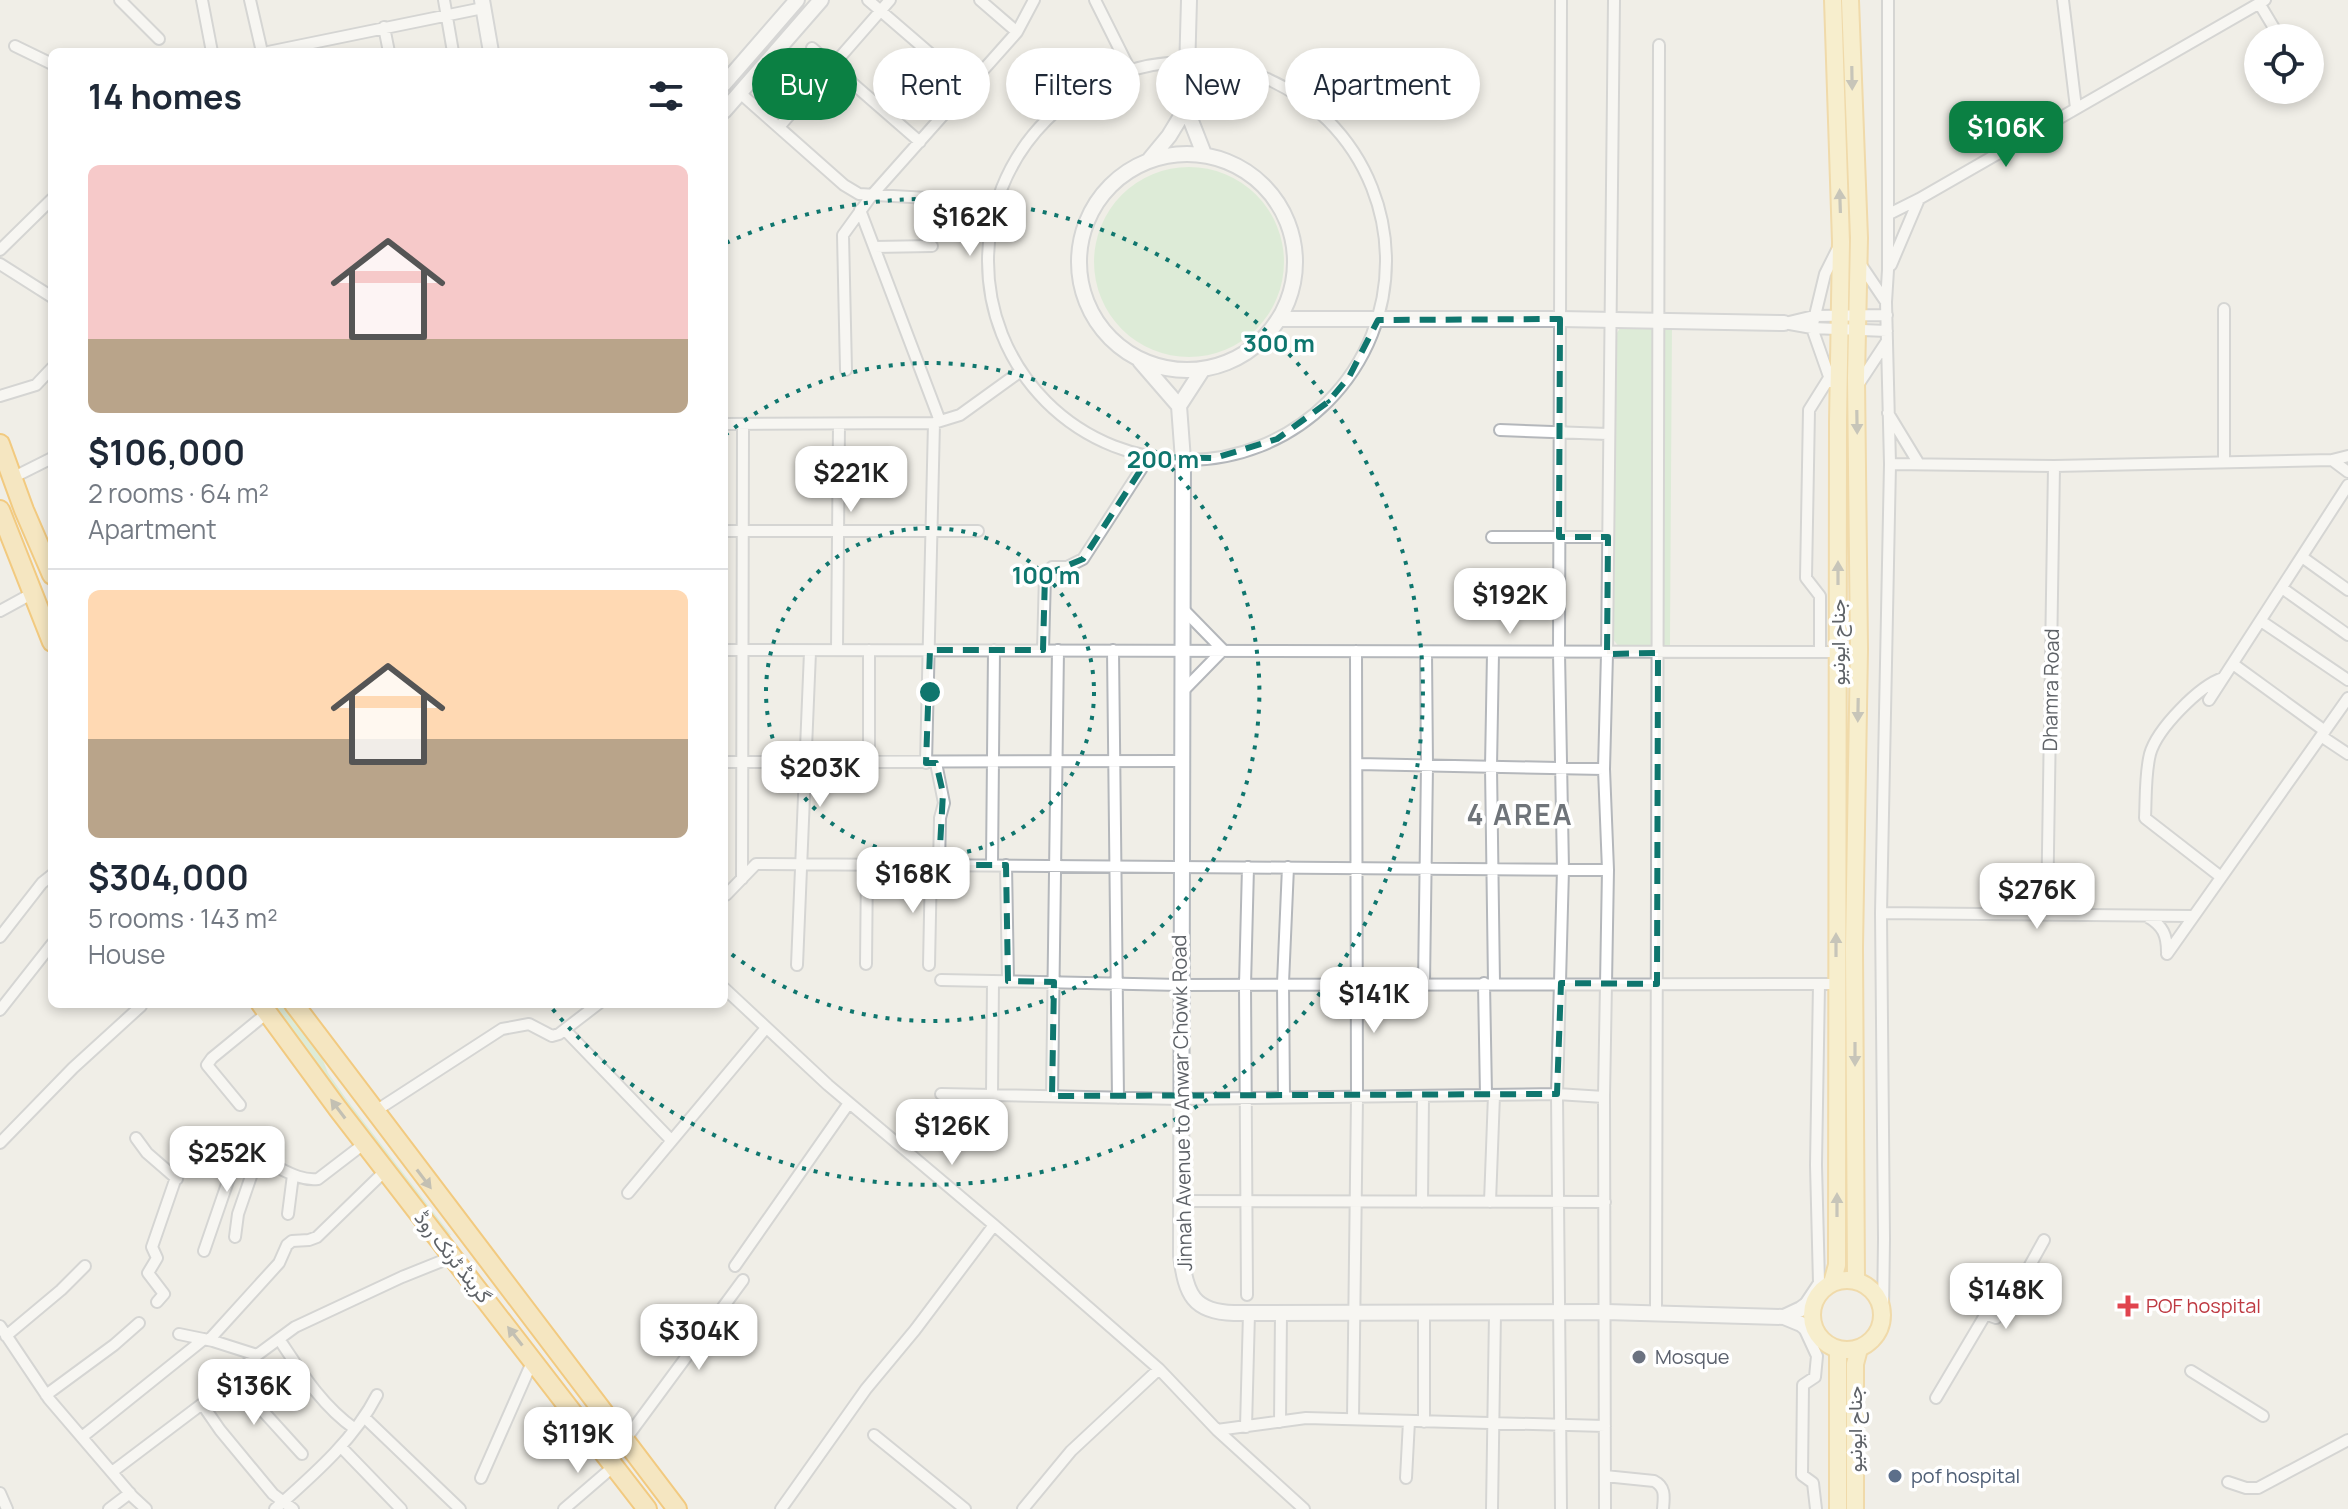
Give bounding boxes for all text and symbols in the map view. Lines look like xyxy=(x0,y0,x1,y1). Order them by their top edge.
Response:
map controls xyxy=(2244,24,2324,104)
button: locate xyxy=(2244,24,2324,104)
chip: Buy xyxy=(752,48,857,120)
chip: Rent xyxy=(873,48,990,120)
chip: Filters xyxy=(1006,48,1140,120)
chip: New xyxy=(1156,48,1269,120)
chip: Apartment xyxy=(1285,48,1480,120)
one-way arrow xyxy=(1845,66,1858,91)
text: 14 homes xyxy=(88,73,242,119)
icon: filters xyxy=(644,74,688,118)
pin: $106K xyxy=(1950,101,2062,169)
text: $106K xyxy=(1967,109,2045,145)
one-way arrow xyxy=(1833,188,1846,213)
pin: $162K xyxy=(914,190,1026,258)
text: $162K xyxy=(932,198,1008,234)
icon: home xyxy=(316,217,460,361)
text: 300 m xyxy=(1243,326,1315,359)
one-way arrow xyxy=(1851,410,1863,435)
text: $106,000 xyxy=(88,429,245,475)
text: 200 m xyxy=(1127,442,1199,475)
pin: $221K xyxy=(795,446,907,514)
text: $221K xyxy=(813,454,889,490)
text: 2 rooms · 64 m² xyxy=(88,475,269,511)
text: Apartment xyxy=(88,511,217,547)
text: 100 m xyxy=(1012,558,1080,591)
one-way arrow xyxy=(1832,560,1844,585)
pin: $192K xyxy=(1454,568,1566,636)
text: $192K xyxy=(1472,576,1548,612)
street label: جناح ایونیو xyxy=(1824,599,1852,685)
street label: Dhamra Road xyxy=(2036,628,2065,752)
icon: home xyxy=(316,642,460,786)
centre of rings xyxy=(916,678,944,706)
one-way arrow xyxy=(1852,698,1864,723)
pin: $203K xyxy=(764,741,876,809)
text: $203K xyxy=(780,749,860,785)
district label: 4 AREA xyxy=(1466,795,1574,833)
pin: $168K xyxy=(857,847,969,915)
text: $304,000 xyxy=(88,854,249,900)
text: $168K xyxy=(875,855,951,891)
pin: $276K xyxy=(1981,863,2093,931)
text: $276K xyxy=(1998,871,2076,907)
text: 5 rooms · 143 m² xyxy=(88,900,278,936)
one-way arrow xyxy=(1830,932,1843,957)
street label: Jinnah Avenue to Anwar Chowk Road xyxy=(1165,935,1198,1271)
text: House xyxy=(88,936,165,972)
pin: $141K xyxy=(1318,967,1430,1035)
text: $141K xyxy=(1338,975,1410,1011)
one-way arrow xyxy=(1849,1042,1861,1067)
one-way arrow xyxy=(331,1098,347,1119)
pin: $126K xyxy=(896,1099,1008,1167)
text: $126K xyxy=(914,1107,990,1143)
pin: $252K xyxy=(171,1126,283,1194)
text: $252K xyxy=(188,1134,266,1170)
one-way arrow xyxy=(416,1169,432,1189)
one-way arrow xyxy=(1831,1192,1843,1217)
street label: گرینڈ ٹرنک روڈ xyxy=(409,1205,498,1308)
pin: $148K xyxy=(1950,1263,2062,1331)
text: $148K xyxy=(1968,1271,2044,1307)
place label: POF hospital xyxy=(2146,1292,2261,1319)
marker: POF hospital xyxy=(2117,1295,2139,1317)
pin: $304K xyxy=(643,1304,755,1372)
text: $304K xyxy=(658,1312,740,1348)
one-way arrow xyxy=(507,1326,523,1346)
place label: Mosque xyxy=(1655,1343,1729,1370)
marker: Mosque xyxy=(1630,1348,1648,1366)
pin: $136K xyxy=(198,1359,310,1427)
text: $136K xyxy=(216,1367,292,1403)
street label: جناح ایونیو xyxy=(1841,1386,1869,1472)
pin: $119K xyxy=(522,1407,634,1475)
text: $119K xyxy=(542,1415,614,1451)
place label: pof hospital xyxy=(1911,1462,2020,1489)
marker: pof hospital xyxy=(1886,1467,1904,1485)

